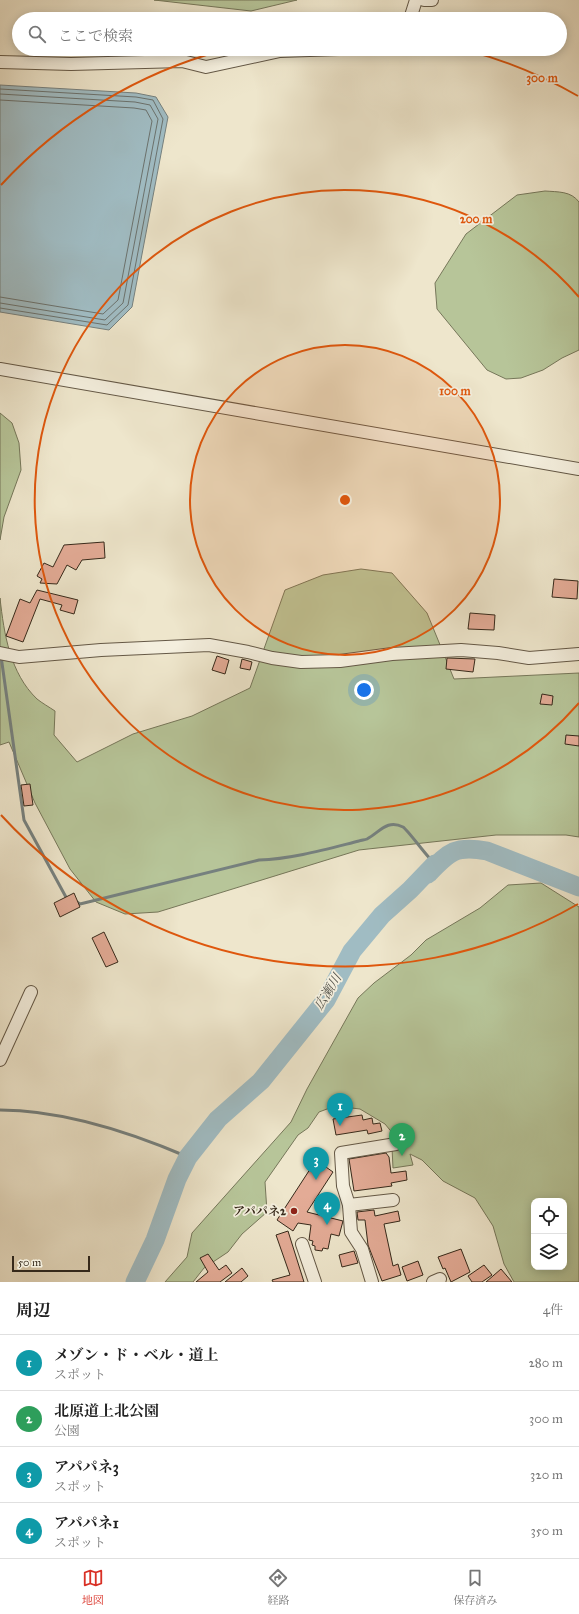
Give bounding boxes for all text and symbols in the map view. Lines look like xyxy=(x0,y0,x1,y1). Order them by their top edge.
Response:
search box xyxy=(12,12,567,56)
icon: search xyxy=(26,23,48,45)
text: ここで検索 xyxy=(58,27,133,45)
text: 300 m xyxy=(526,71,559,86)
text: 200 m xyxy=(460,212,493,226)
text: 100 m xyxy=(439,384,472,398)
centre of rings xyxy=(338,493,352,507)
your location xyxy=(354,680,374,700)
water label: 広瀬川 xyxy=(311,970,346,1013)
pin: 1 xyxy=(327,1093,353,1126)
pin: 2 xyxy=(389,1123,415,1156)
pin: 3 xyxy=(303,1147,329,1180)
pin: 4 xyxy=(314,1192,340,1225)
map controls xyxy=(531,1198,567,1270)
button: locate xyxy=(531,1198,567,1234)
place label: アパパネ2 xyxy=(233,1204,287,1218)
marker: アパパネ2 xyxy=(289,1206,299,1216)
button: layers xyxy=(531,1234,567,1270)
scale bar xyxy=(12,1254,90,1273)
text: 50 m xyxy=(18,1256,41,1269)
text: 周辺 xyxy=(16,1300,50,1321)
text: 4件 xyxy=(543,1302,563,1318)
text: メゾン・ド・ベル・道上 xyxy=(54,1346,219,1364)
text: 1 xyxy=(26,1355,32,1371)
text: 280 m xyxy=(528,1355,563,1371)
text: スポット xyxy=(54,1367,106,1383)
text: 北原道上北公園 xyxy=(54,1402,159,1420)
text: 2 xyxy=(26,1411,32,1427)
text: 300 m xyxy=(529,1411,563,1427)
text: 公園 xyxy=(54,1423,80,1439)
text: アパパネ3 xyxy=(54,1458,119,1476)
text: 3 xyxy=(26,1467,32,1483)
text: 320 m xyxy=(530,1467,563,1483)
text: スポット xyxy=(54,1479,106,1495)
text: アパパネ1 xyxy=(54,1514,119,1532)
text: 4 xyxy=(25,1523,33,1539)
text: 350 m xyxy=(530,1523,563,1539)
text: スポット xyxy=(54,1535,106,1551)
tab: 地図 xyxy=(82,1567,104,1607)
tab: 経路 xyxy=(267,1567,289,1607)
tab: 保存済み xyxy=(453,1567,497,1607)

